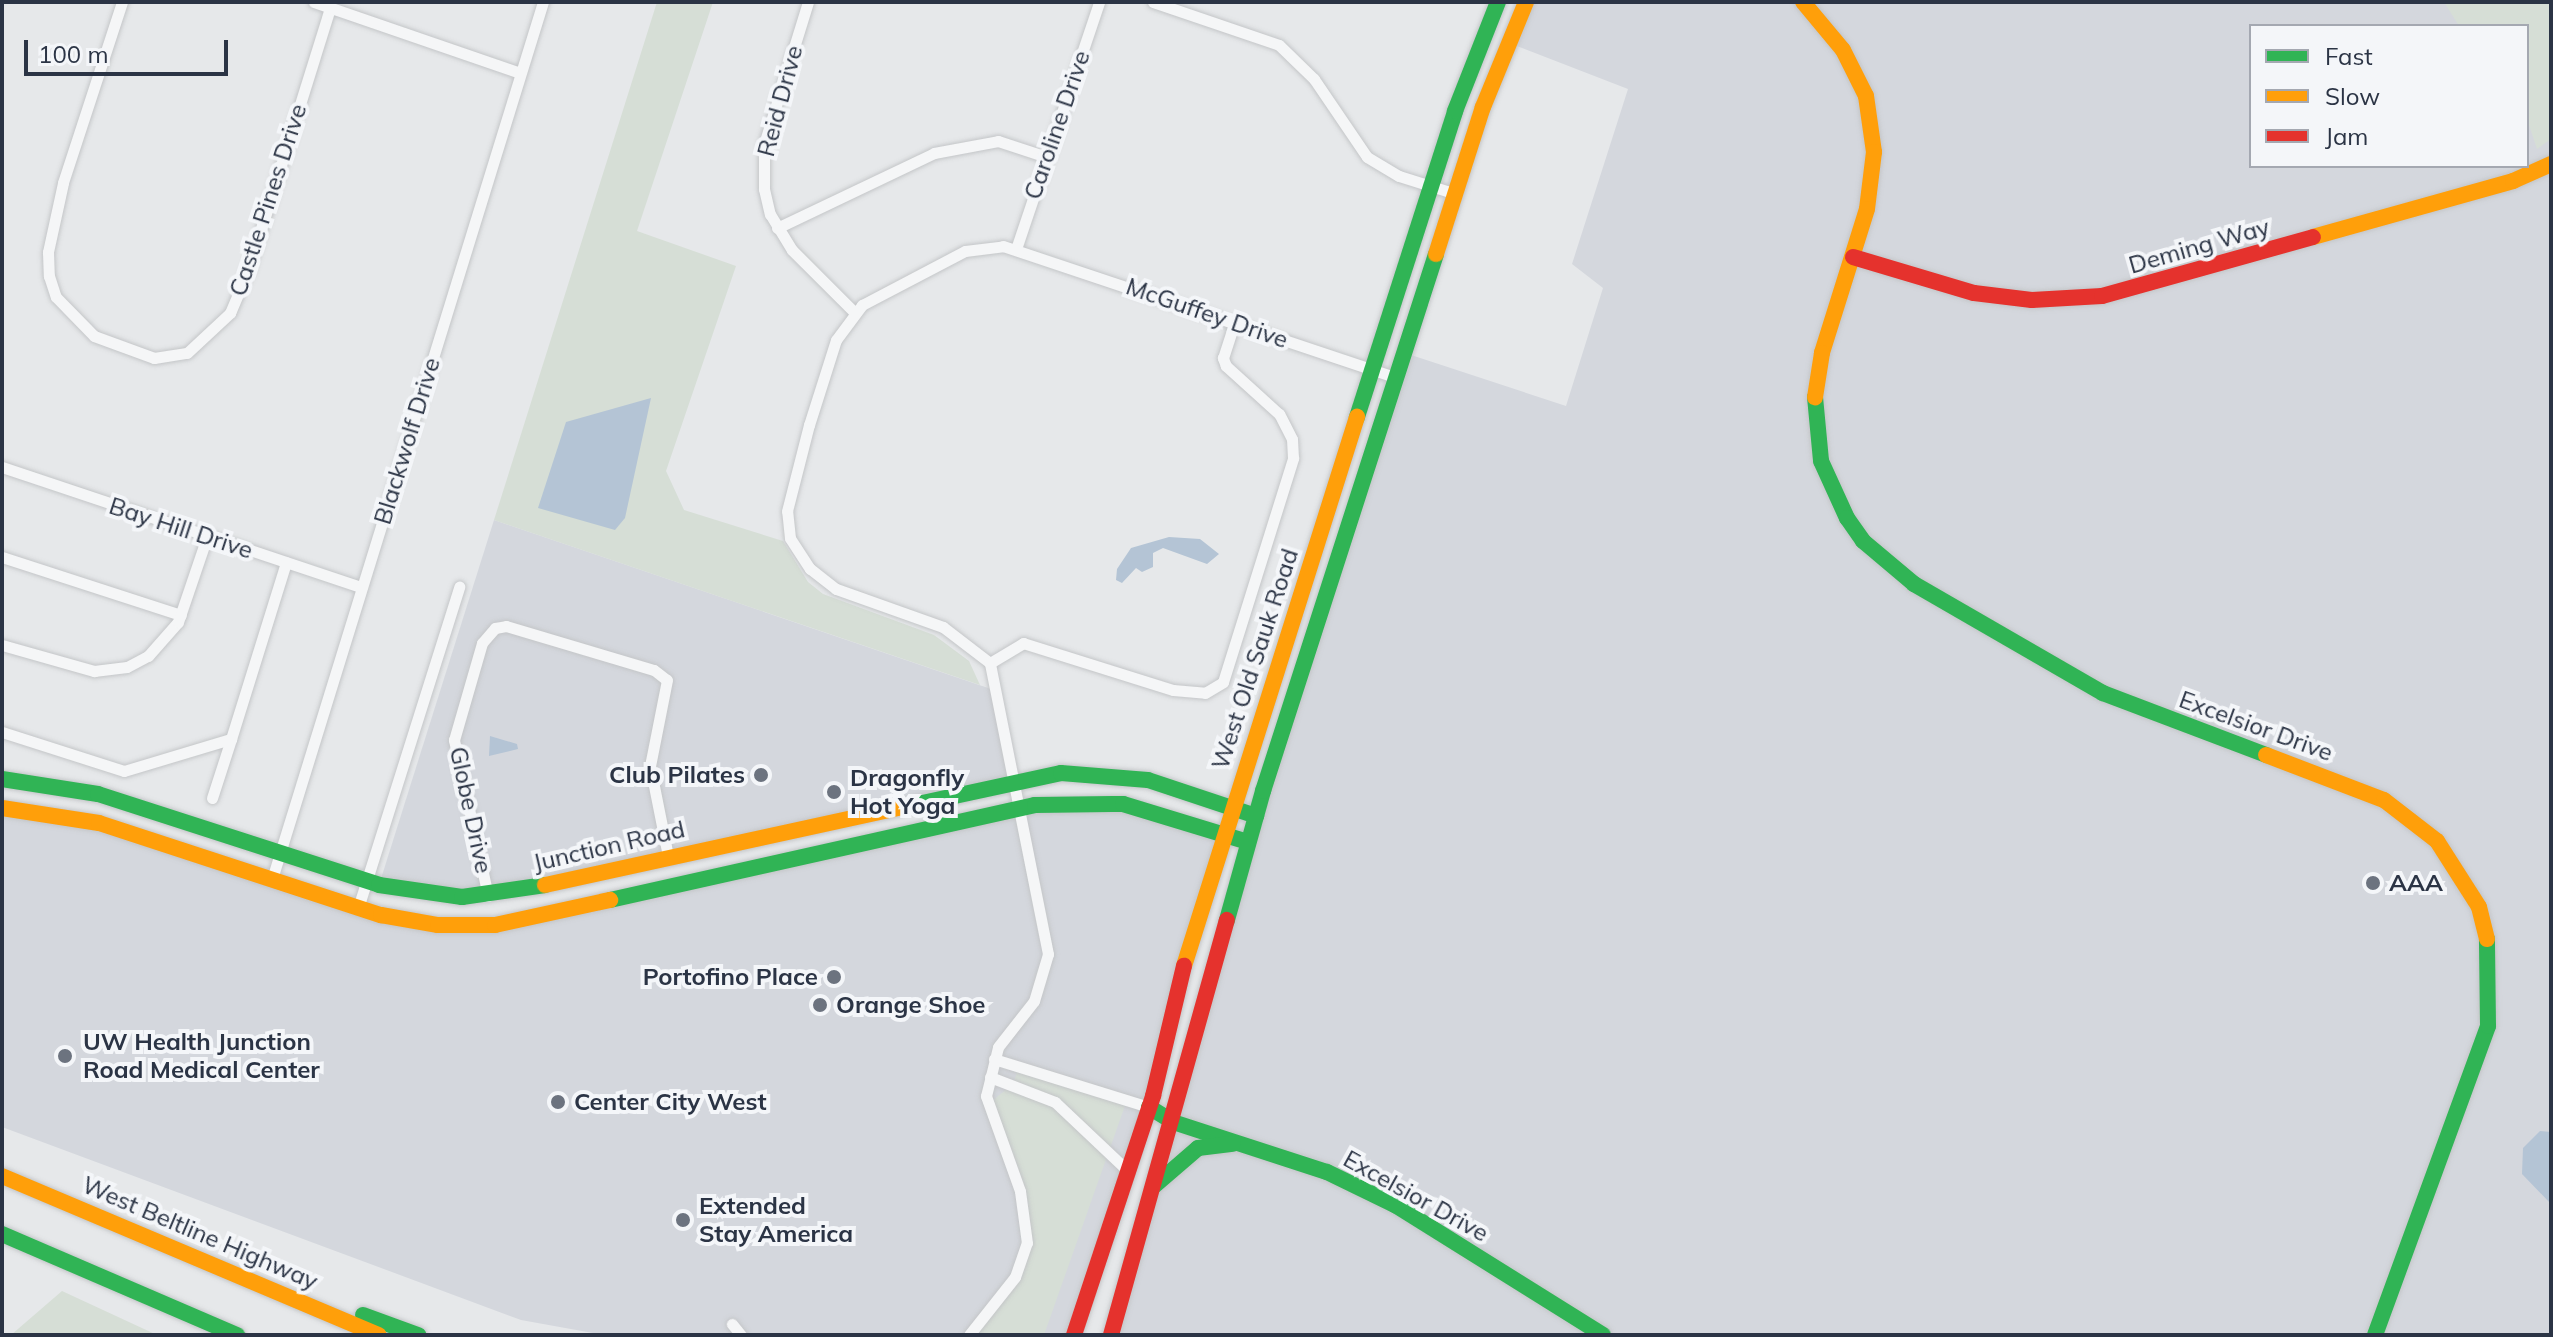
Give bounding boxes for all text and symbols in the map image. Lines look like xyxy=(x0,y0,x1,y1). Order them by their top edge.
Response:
scale bar xyxy=(28,24,232,74)
legend xyxy=(2249,24,2529,168)
text: 100 m xyxy=(38,39,109,69)
text: Fast xyxy=(2325,41,2373,71)
street label: Reid Drive xyxy=(751,42,809,160)
street label: Caroline Drive xyxy=(1018,47,1096,203)
text: Slow xyxy=(2325,81,2380,111)
street label: Castle Pines Drive xyxy=(223,100,313,300)
text: Jam xyxy=(2325,121,2368,151)
street label: Deming Way xyxy=(2125,212,2273,280)
street label: McGuffey Drive xyxy=(1122,272,1292,354)
street label: Blackwolf Drive xyxy=(368,354,446,528)
street label: Bay Hill Drive xyxy=(106,491,256,565)
street label: West Old Sauk Road xyxy=(1206,545,1304,773)
street label: Excelsior Drive xyxy=(2175,685,2337,767)
street label: Globe Drive xyxy=(444,744,498,876)
place label: Club Pilates xyxy=(609,761,745,789)
place label: Dragonfly Hot Yoga xyxy=(850,764,964,820)
marker: Club Pilates xyxy=(752,766,770,784)
marker: Dragonfly Hot Yoga xyxy=(825,783,843,801)
street label: Junction Road xyxy=(530,815,688,877)
place label: AAA xyxy=(2389,869,2443,897)
marker: AAA xyxy=(2364,874,2382,892)
place label: Portofino Place xyxy=(643,963,818,991)
marker: Portofino Place xyxy=(825,968,843,986)
place label: Orange Shoe xyxy=(836,991,986,1019)
marker: Orange Shoe xyxy=(811,996,829,1014)
place label: UW Health Junction Road Medical Center xyxy=(83,1028,320,1084)
marker: UW Health Junction Road Medical Center xyxy=(54,1045,76,1067)
place label: Center City West xyxy=(574,1088,767,1116)
marker: Center City West xyxy=(549,1093,567,1111)
street label: Excelsior Drive xyxy=(1338,1144,1494,1248)
street label: West Beltline Highway xyxy=(78,1170,322,1296)
place label: Extended Stay America xyxy=(699,1192,853,1248)
marker: Extended Stay America xyxy=(674,1211,692,1229)

